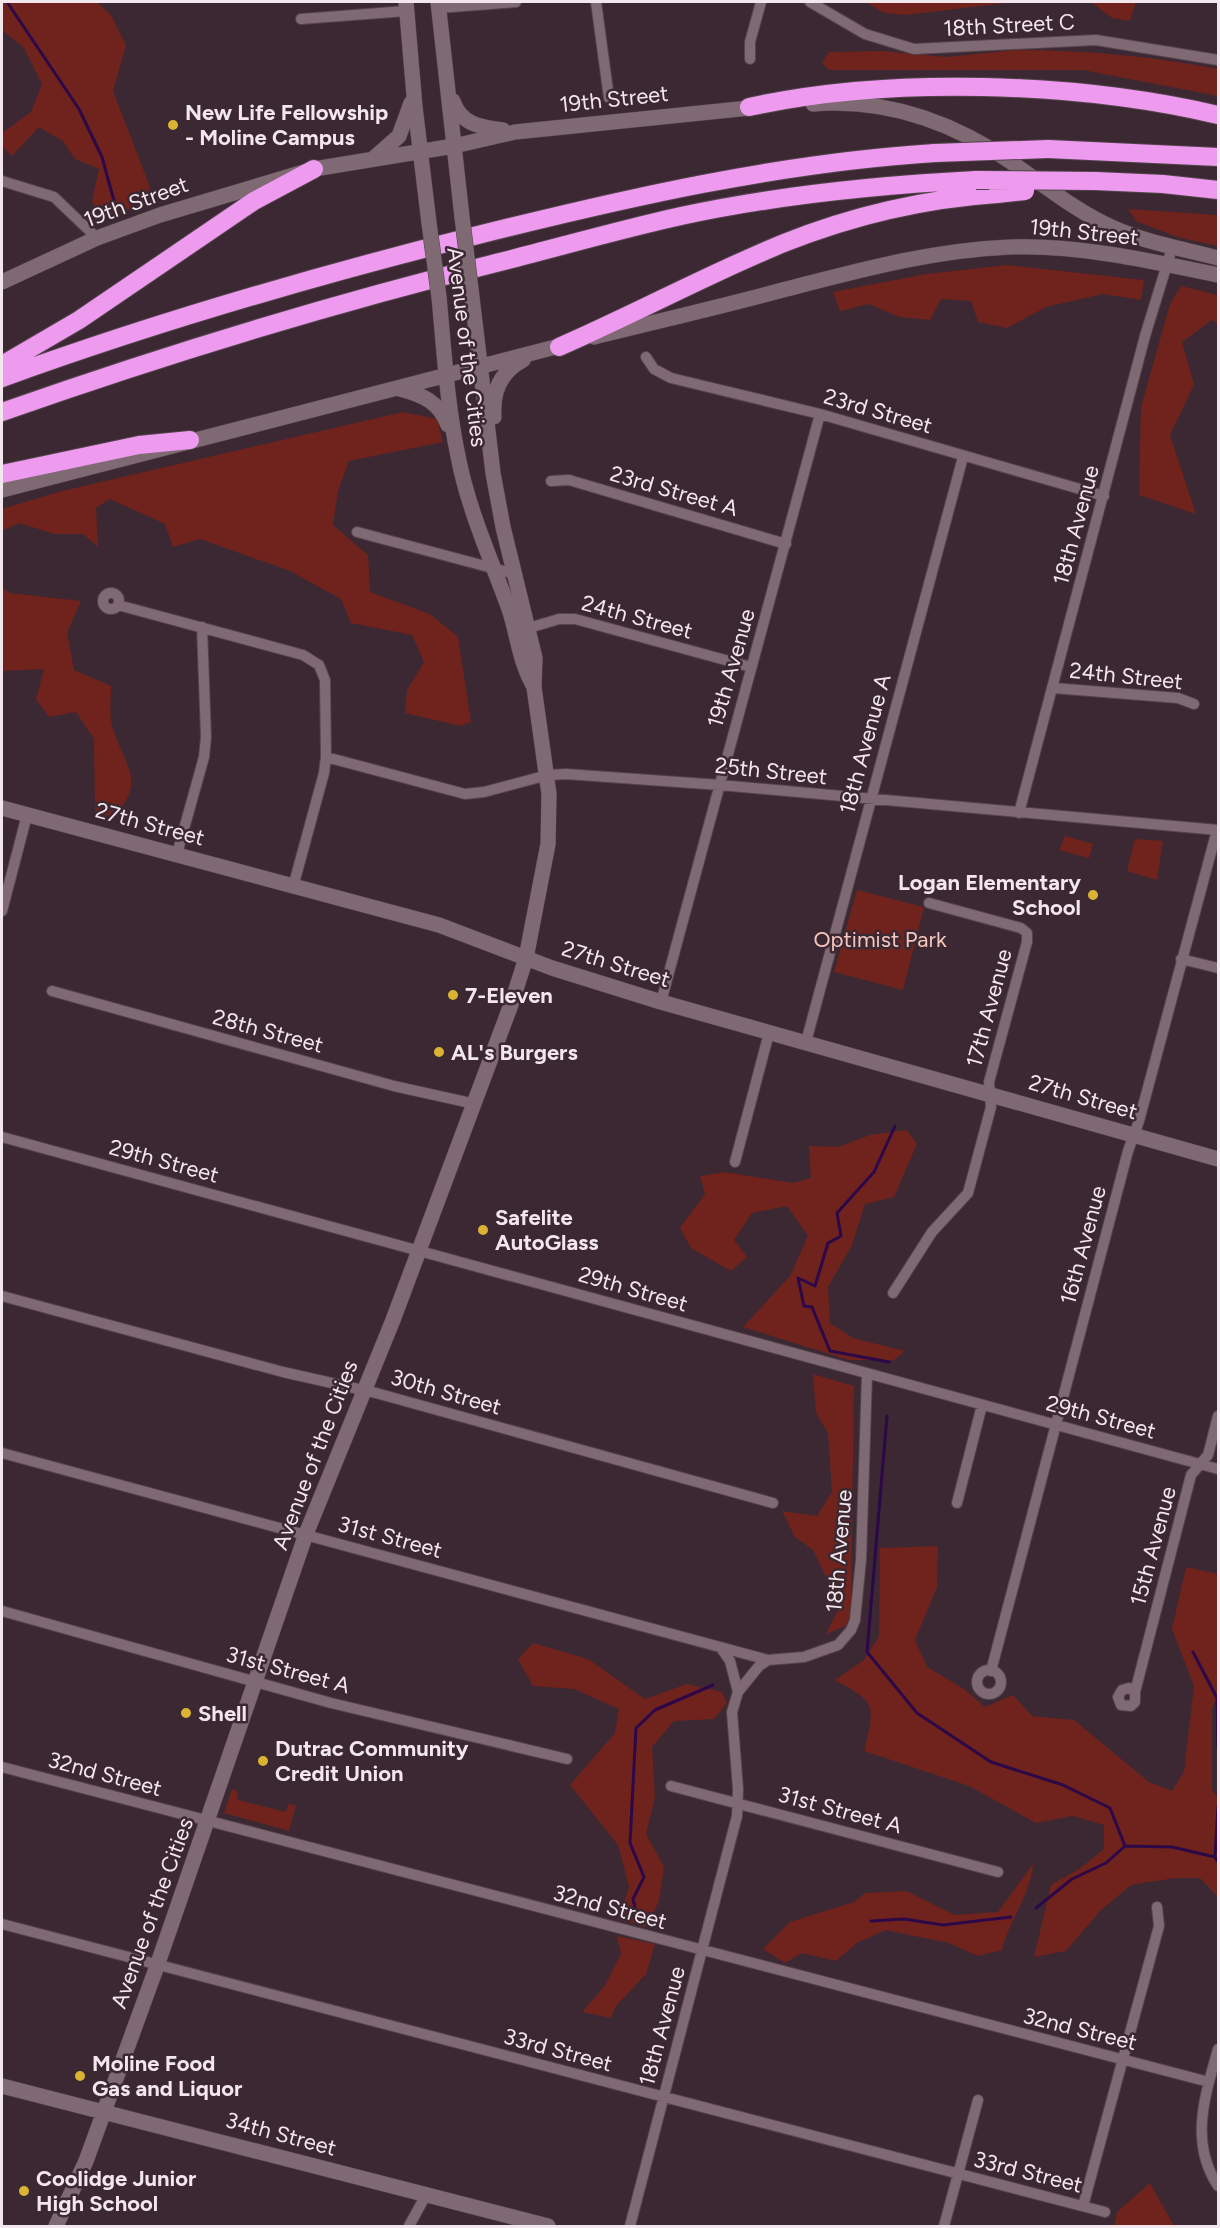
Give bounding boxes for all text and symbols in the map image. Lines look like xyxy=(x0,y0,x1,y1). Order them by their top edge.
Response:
street label: 18th Street C xyxy=(943,8,1076,42)
street label: 19th Street xyxy=(558,80,670,118)
place label: New Life Fellowship - Moline Campus xyxy=(185,99,388,151)
marker: New Life Fellowship - Moline Campus xyxy=(166,118,180,132)
street label: 19th Street xyxy=(80,171,192,233)
street label: 19th Street xyxy=(1028,213,1140,251)
street label: Avenue of the Cities xyxy=(441,246,493,448)
street label: 23rd Street xyxy=(821,383,935,439)
street label: 23rd Street A xyxy=(607,460,741,522)
street label: 18th Avenue xyxy=(1047,462,1105,588)
street label: 24th Street xyxy=(579,589,695,645)
street label: 19th Avenue xyxy=(701,606,761,730)
street label: 24th Street xyxy=(1068,657,1184,695)
street label: 18th Avenue A xyxy=(833,671,897,817)
street label: 25th Street xyxy=(714,752,828,790)
street label: 27th Street xyxy=(93,796,207,852)
place label: Logan Elementary School xyxy=(898,869,1081,921)
marker: Logan Elementary School xyxy=(1086,888,1100,902)
park label: Optimist Park xyxy=(813,926,947,953)
street label: 27th Street xyxy=(559,935,673,993)
street label: 17th Avenue xyxy=(960,946,1018,1070)
place label: 7-Eleven xyxy=(465,982,553,1009)
marker: 7-Eleven xyxy=(446,988,460,1002)
street label: 28th Street xyxy=(210,1003,326,1059)
place label: AL's Burgers xyxy=(451,1039,578,1066)
marker: AL's Burgers xyxy=(432,1045,446,1059)
street label: 27th Street xyxy=(1026,1069,1140,1125)
street label: 29th Street xyxy=(106,1133,222,1189)
street label: 16th Avenue xyxy=(1054,1183,1112,1307)
place label: Safelite AutoGlass xyxy=(495,1204,599,1256)
marker: Safelite AutoGlass xyxy=(476,1223,490,1237)
street label: 29th Street xyxy=(575,1261,691,1317)
street label: Avenue of the Cities xyxy=(266,1356,364,1554)
street label: 30th Street xyxy=(388,1363,504,1421)
street label: 29th Street xyxy=(1043,1389,1159,1445)
street label: 15th Avenue xyxy=(1124,1484,1182,1608)
street label: 18th Avenue xyxy=(820,1489,858,1613)
street label: 31st Street xyxy=(335,1510,445,1564)
street label: 31st Street A xyxy=(223,1641,353,1699)
place label: Shell xyxy=(198,1700,247,1727)
marker: Shell xyxy=(179,1706,193,1720)
place label: Dutrac Community Credit Union xyxy=(275,1735,469,1787)
street label: 32nd Street xyxy=(45,1746,165,1802)
marker: Dutrac Community Credit Union xyxy=(256,1754,270,1768)
street label: 31st Street A xyxy=(775,1781,905,1839)
street label: Avenue of the Cities xyxy=(105,1814,199,2012)
street label: 32nd Street xyxy=(550,1879,670,1935)
street label: 18th Avenue xyxy=(633,1963,691,2089)
street label: 32nd Street xyxy=(1020,2002,1140,2056)
street label: 33rd Street xyxy=(501,2023,615,2077)
place label: Moline Food Gas and Liquor xyxy=(92,2050,243,2102)
marker: Moline Food Gas and Liquor xyxy=(73,2069,87,2083)
street label: 34th Street xyxy=(223,2106,339,2162)
street label: 33rd Street xyxy=(971,2145,1085,2199)
place label: Coolidge Junior High School xyxy=(36,2165,197,2217)
marker: Coolidge Junior High School xyxy=(17,2184,31,2198)

